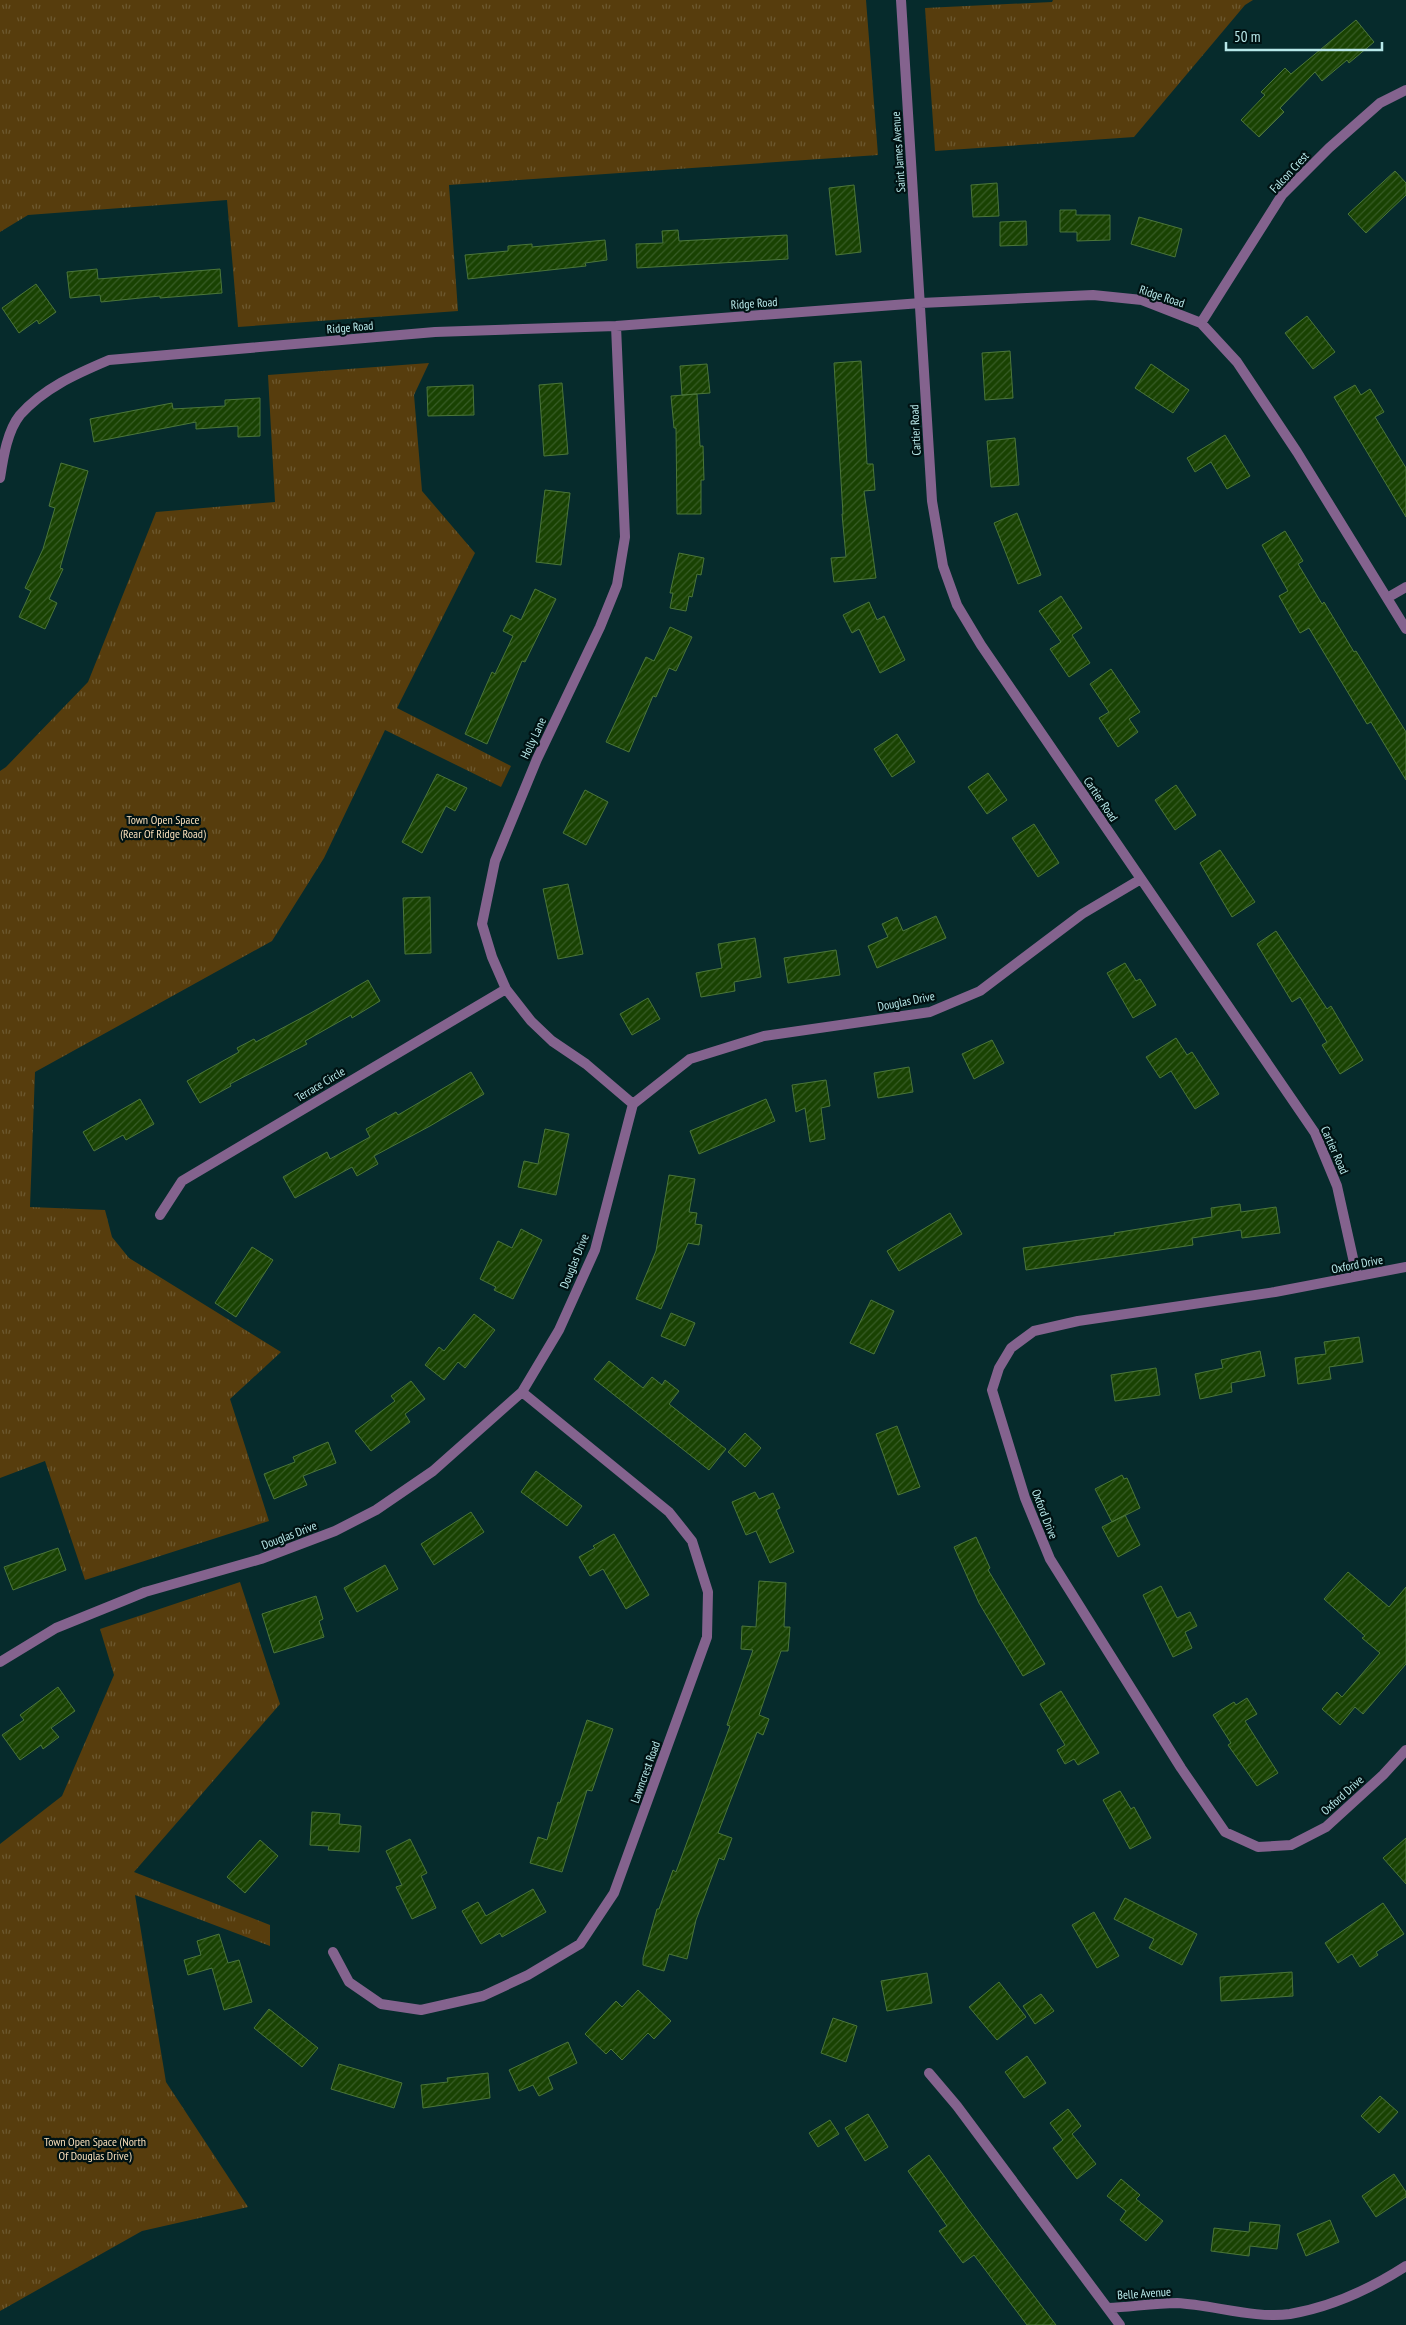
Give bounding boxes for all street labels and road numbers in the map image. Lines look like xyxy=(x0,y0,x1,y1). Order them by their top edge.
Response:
street label: Saint James Avenue xyxy=(888,111,908,193)
street label: Falcon Crest xyxy=(1266,148,1312,196)
street label: Ridge Road xyxy=(1137,282,1187,310)
street label: Ridge Road xyxy=(730,294,778,312)
street label: Ridge Road xyxy=(326,317,374,337)
street label: Cartier Road xyxy=(906,404,924,456)
street label: Holly Lane xyxy=(517,715,549,761)
street label: Cartier Road xyxy=(1081,774,1121,824)
street label: Douglas Drive xyxy=(876,988,936,1014)
street label: Terrace Circle xyxy=(292,1063,348,1105)
street label: Cartier Road xyxy=(1318,1124,1352,1176)
street label: Douglas Drive xyxy=(556,1231,592,1291)
street label: Oxford Drive xyxy=(1330,1252,1384,1276)
street label: Oxford Drive xyxy=(1029,1487,1061,1541)
street label: Douglas Drive xyxy=(259,1518,319,1552)
street label: Lawncrest Road xyxy=(627,1739,663,1805)
street label: Oxford Drive xyxy=(1318,1772,1366,1818)
street label: Belle Avenue xyxy=(1117,2284,1171,2302)

